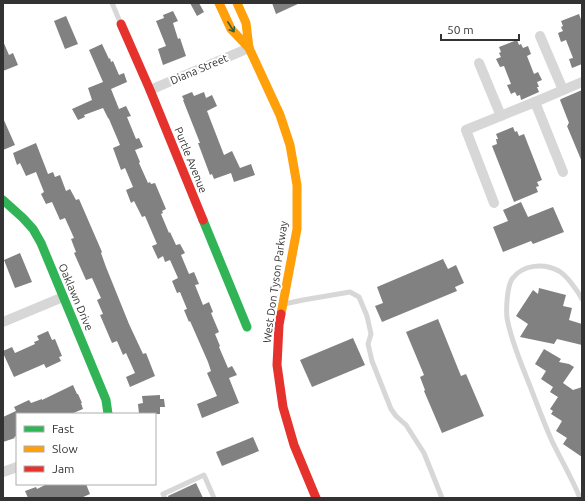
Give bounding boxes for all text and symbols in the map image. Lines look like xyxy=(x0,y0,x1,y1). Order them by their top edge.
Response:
scale bar xyxy=(441,16,519,42)
one-way arrow xyxy=(227,22,236,33)
text: 50 m xyxy=(447,23,474,36)
street label: Diana Street xyxy=(168,51,230,86)
street label: Purtle Avenue xyxy=(172,125,210,195)
street label: West Don Tyson Parkway xyxy=(260,219,290,344)
street label: Oaklawn Drive xyxy=(56,262,96,332)
legend xyxy=(16,413,156,485)
text: Fast xyxy=(52,422,74,435)
text: Slow xyxy=(52,442,78,455)
text: Jam xyxy=(52,462,74,475)

